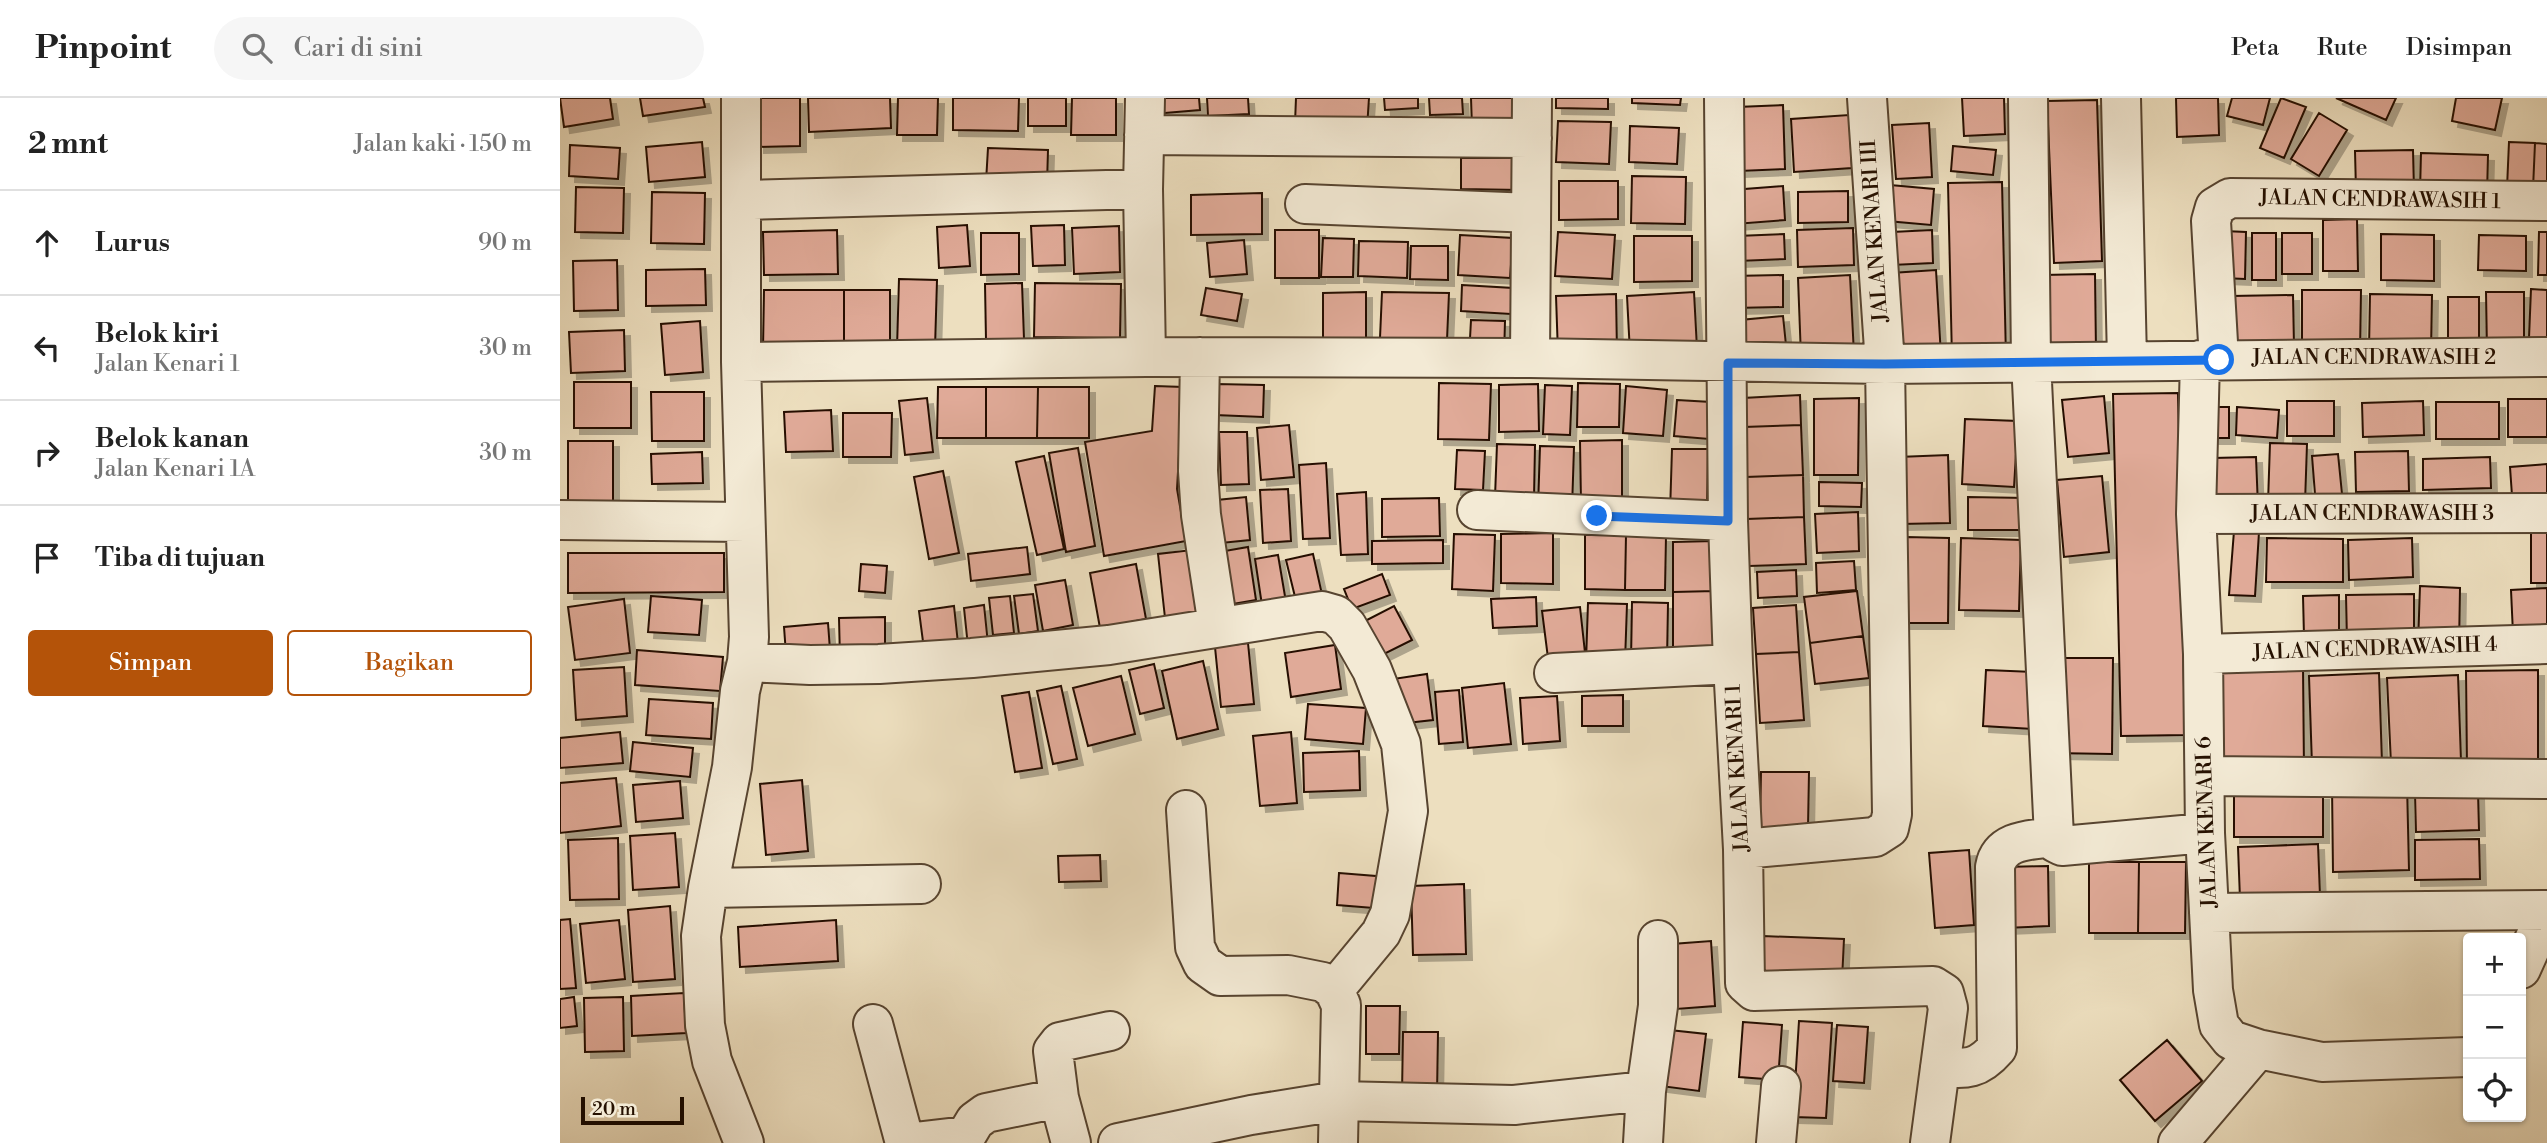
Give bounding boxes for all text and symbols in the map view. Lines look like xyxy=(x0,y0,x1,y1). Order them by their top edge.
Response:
search box xyxy=(214,17,704,80)
text: Pinpoint xyxy=(35,28,172,69)
icon: search xyxy=(238,29,276,67)
text: Cari di sini xyxy=(294,32,423,64)
text: Peta xyxy=(2231,33,2279,63)
text: Rute xyxy=(2317,33,2368,63)
text: Disimpan xyxy=(2406,33,2512,63)
text: 2 mnt xyxy=(28,125,108,163)
text: Jalan kaki · 150 m xyxy=(354,130,532,158)
street label: JALAN KENARI III xyxy=(1856,139,1894,324)
street label: JALAN CENDRAWASIH 1 xyxy=(2258,185,2501,215)
icon: ahead xyxy=(28,224,66,262)
text: Lurus xyxy=(95,227,170,259)
text: 90 m xyxy=(478,229,532,257)
text: Belok kiri xyxy=(95,318,219,350)
icon: left xyxy=(28,329,66,367)
text: 30 m xyxy=(479,334,532,362)
route start xyxy=(2203,344,2234,375)
street label: JALAN CENDRAWASIH 2 xyxy=(2251,345,2496,371)
text: Jalan Kenari 1 xyxy=(95,350,240,378)
text: Belok kanan xyxy=(95,423,249,455)
icon: right xyxy=(28,434,66,472)
text: 30 m xyxy=(479,439,532,467)
text: Jalan Kenari 1A xyxy=(95,455,255,483)
route end xyxy=(1581,500,1612,531)
street label: JALAN CENDRAWASIH 3 xyxy=(2249,501,2494,527)
icon: arrive xyxy=(28,539,66,577)
text: Tiba di tujuan xyxy=(95,542,265,574)
button: Simpan xyxy=(28,630,273,696)
button: Bagikan xyxy=(287,630,532,696)
street label: JALAN CENDRAWASIH 4 xyxy=(2251,632,2498,666)
street label: JALAN KENARI 1 xyxy=(1721,683,1755,854)
street label: JALAN KENARI 6 xyxy=(2191,736,2223,909)
map controls xyxy=(2463,933,2526,1122)
button: + xyxy=(2463,933,2526,996)
button: − xyxy=(2463,996,2526,1059)
button: locate xyxy=(2463,1059,2526,1122)
scale bar xyxy=(581,1094,684,1126)
text: 20 m xyxy=(592,1097,636,1121)

